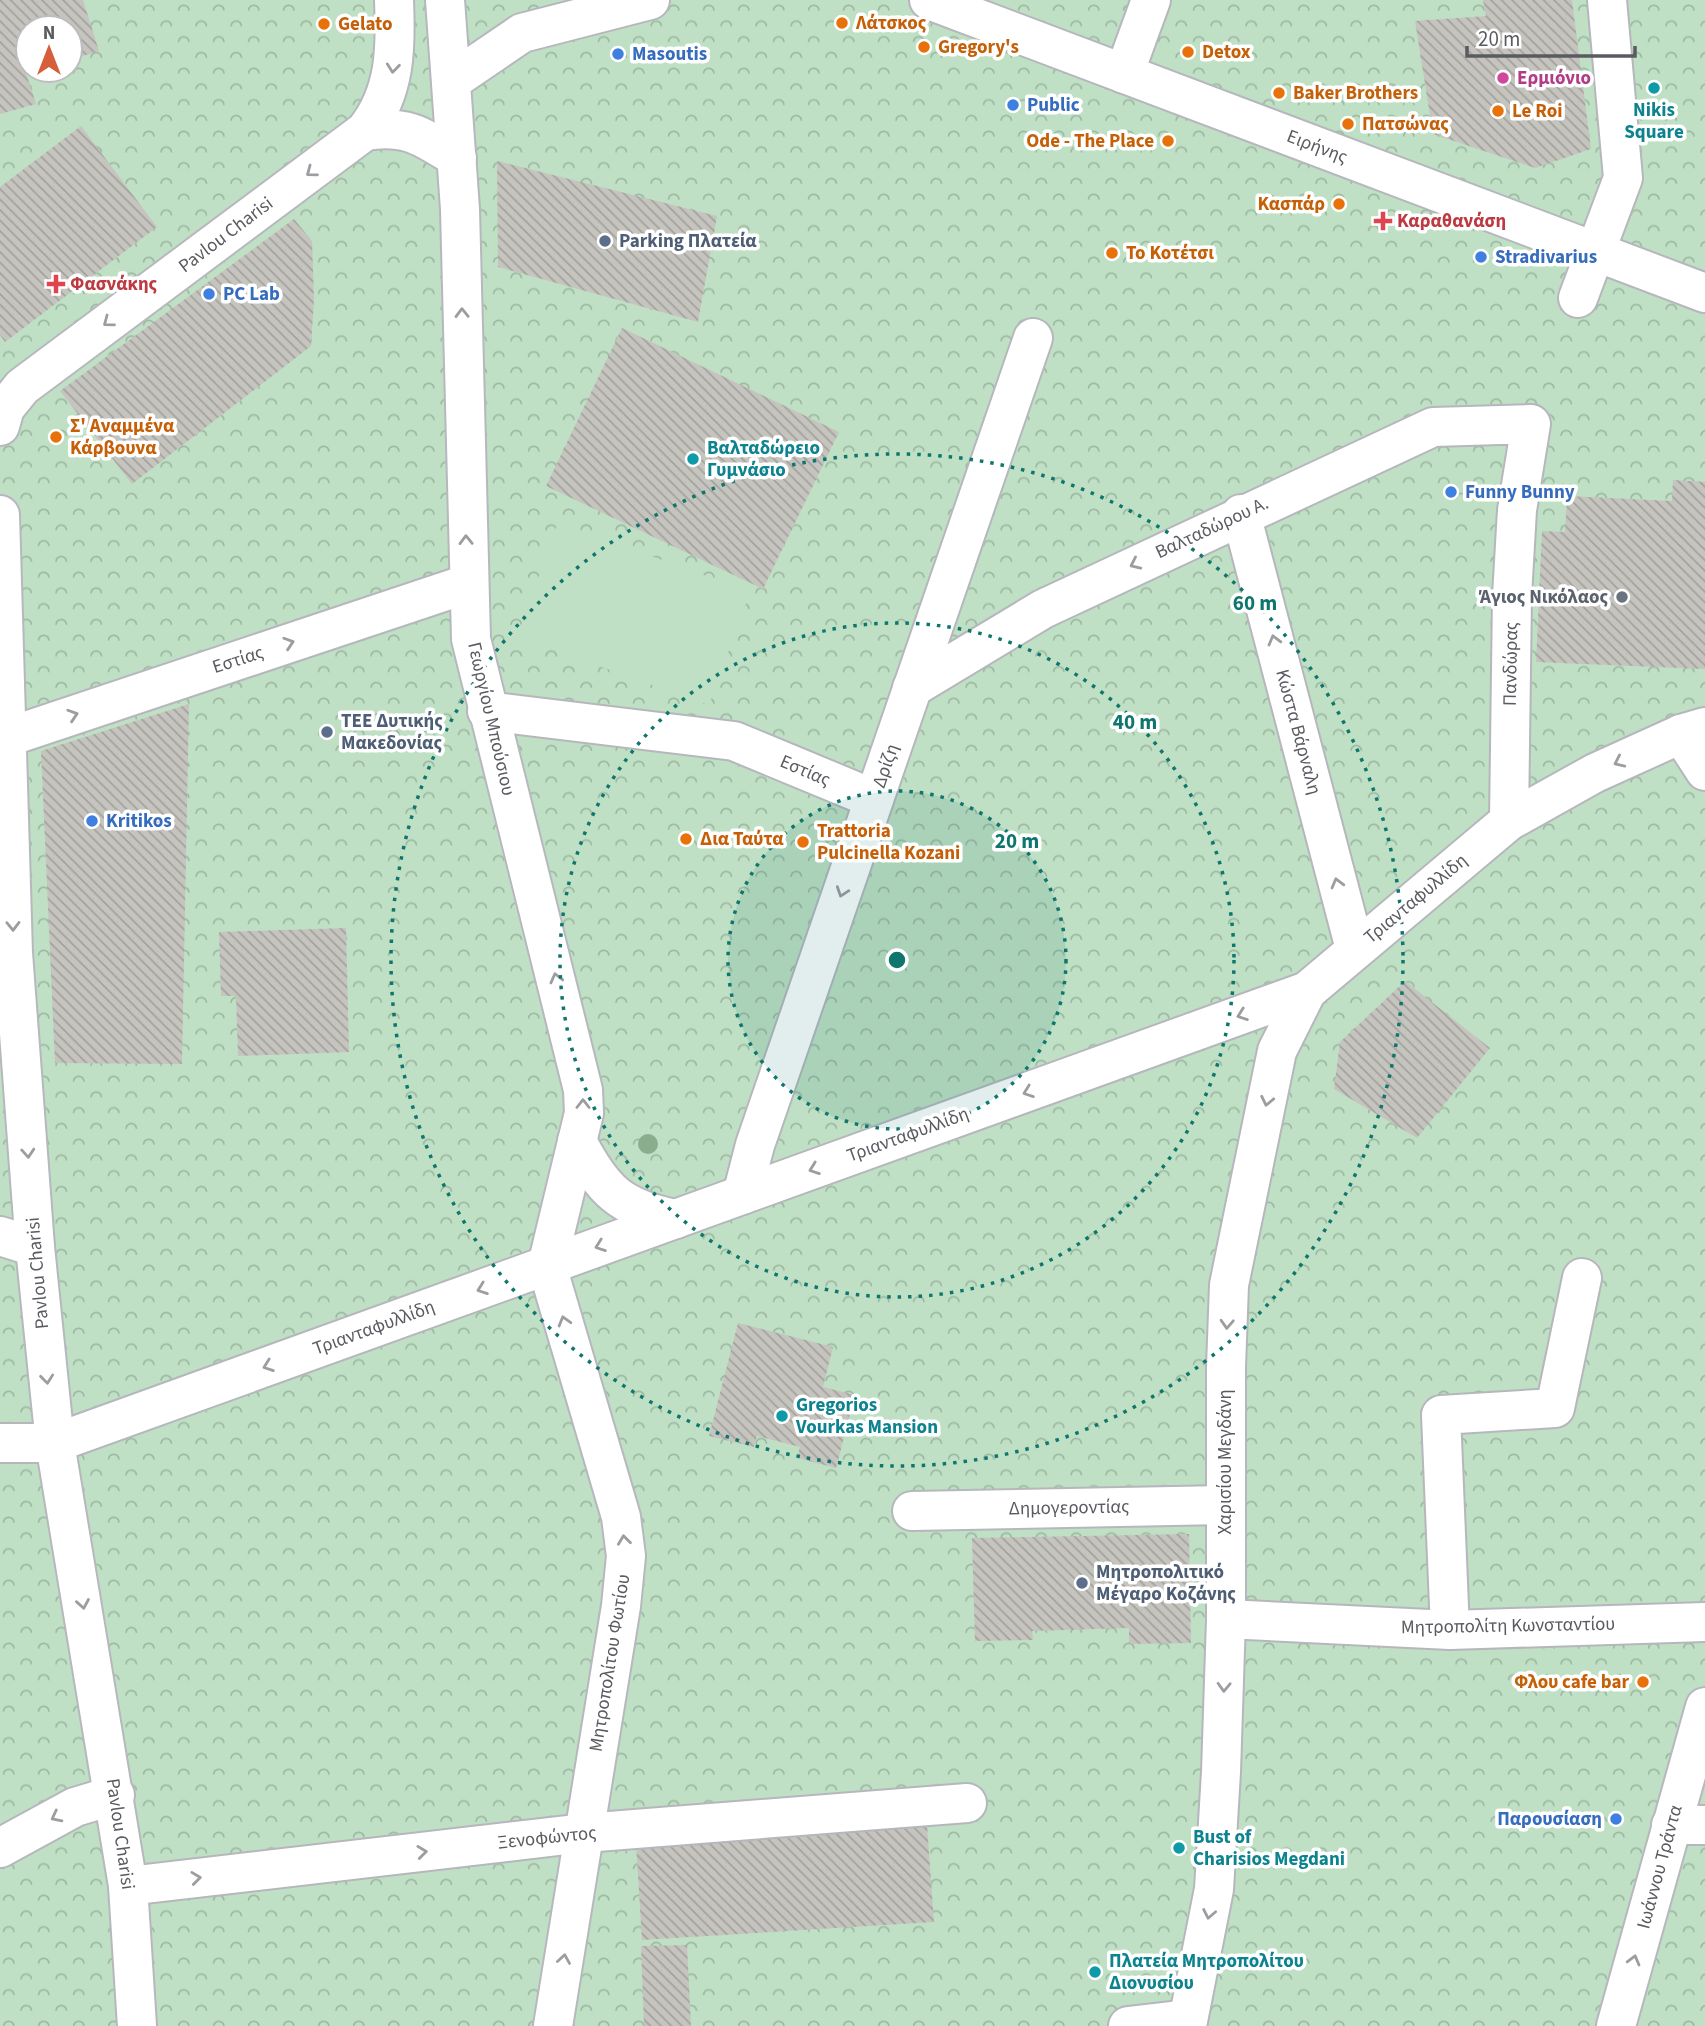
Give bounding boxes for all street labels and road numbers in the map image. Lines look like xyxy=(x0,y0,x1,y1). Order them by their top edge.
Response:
street label: Ειρήνης xyxy=(1283,123,1351,171)
street label: Pavlou Charisi xyxy=(173,190,279,280)
street label: Βαλταδώρου Α. xyxy=(1151,490,1273,566)
street label: Πανδώρας xyxy=(1497,622,1525,706)
street label: Εστίας xyxy=(209,639,267,681)
street label: Γεωργίου Μπούσιου xyxy=(460,640,522,798)
street label: Κώστα Βάρναλη xyxy=(1268,666,1328,798)
street label: Δρίζη xyxy=(866,740,906,792)
street label: Εστίας xyxy=(776,748,834,794)
street label: Τριανταφυλλίδη xyxy=(1358,848,1474,950)
street label: Τριανταφυλλίδη xyxy=(843,1100,973,1170)
street label: Pavlou Charisi xyxy=(20,1216,56,1330)
street label: Τριανταφυλλίδη xyxy=(309,1293,439,1363)
street label: Χαρισίου Μεγδάνη xyxy=(1212,1389,1239,1535)
street label: Δημογεροντίας xyxy=(1008,1493,1130,1523)
street label: Μητροπολίτου Φωτίου xyxy=(583,1572,637,1754)
street label: Μητροπολίτη Κωνσταντίου xyxy=(1401,1611,1615,1641)
street label: Pavlou Charisi xyxy=(99,1776,141,1892)
street label: Ιωάννου Τράντα xyxy=(1630,1802,1690,1932)
street label: Ξενοφώντος xyxy=(496,1819,598,1857)

